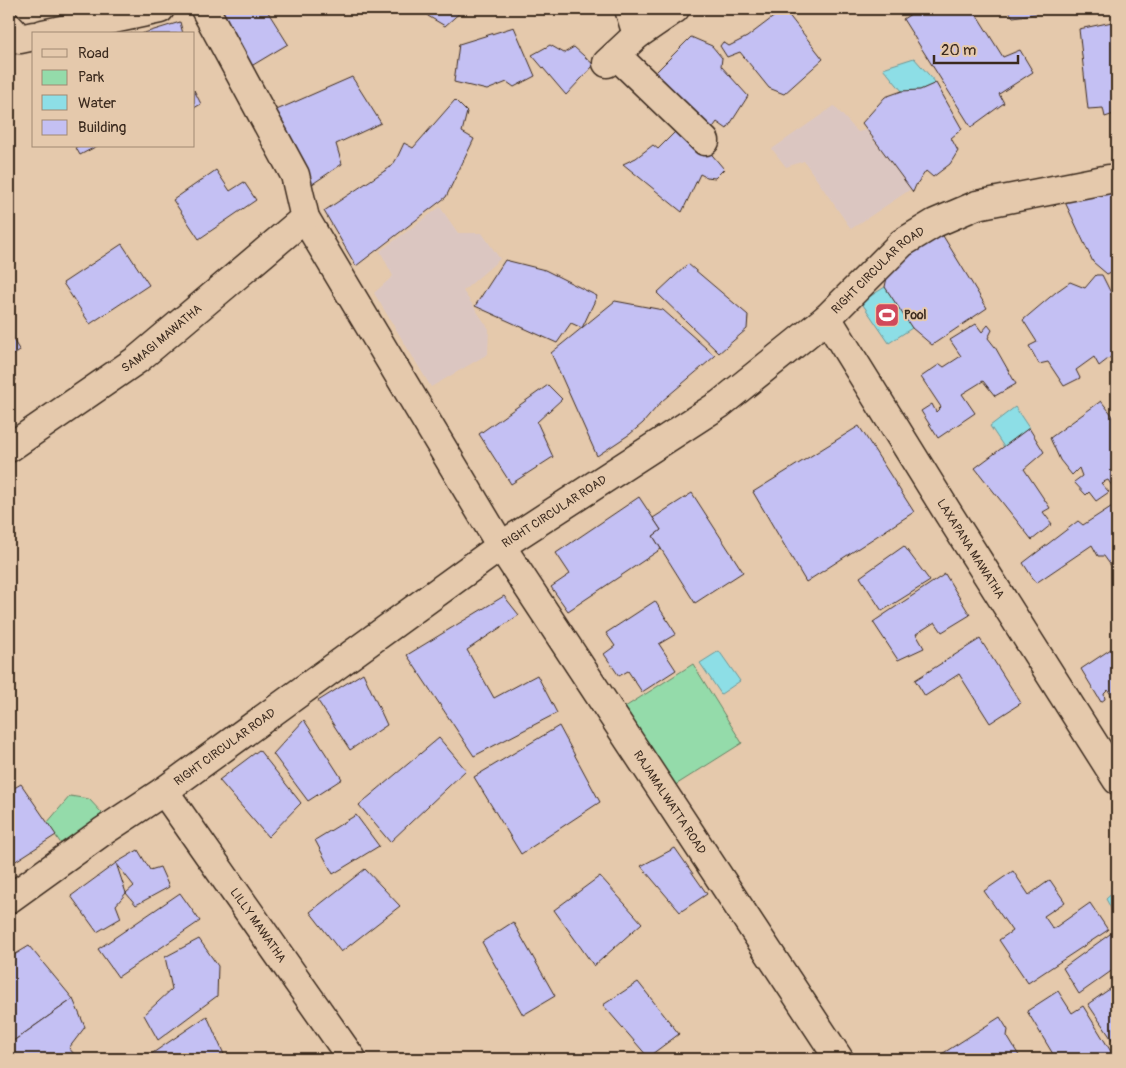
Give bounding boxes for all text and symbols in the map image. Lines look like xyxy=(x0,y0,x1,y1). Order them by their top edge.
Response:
legend xyxy=(32,32,195,148)
scale bar xyxy=(934,32,1017,64)
text: 20 m xyxy=(941,41,976,60)
text: Road xyxy=(78,44,109,63)
text: Park xyxy=(78,68,105,87)
text: Water xyxy=(78,94,117,113)
text: Building xyxy=(78,118,126,137)
street label: RIGHT CIRCULAR ROAD xyxy=(828,223,928,317)
street label: SAMAGI MAWATHA xyxy=(119,301,205,376)
sports icon: Pool xyxy=(874,302,900,328)
place label: Pool xyxy=(904,308,927,323)
street label: RIGHT CIRCULAR ROAD xyxy=(499,472,610,551)
street label: LAXAPANA MAWATHA xyxy=(934,496,1008,602)
street label: RIGHT CIRCULAR ROAD xyxy=(171,705,279,789)
street label: RAJAMALWATTA ROAD xyxy=(630,748,710,857)
street label: LILLY MAWATHA xyxy=(227,885,290,966)

